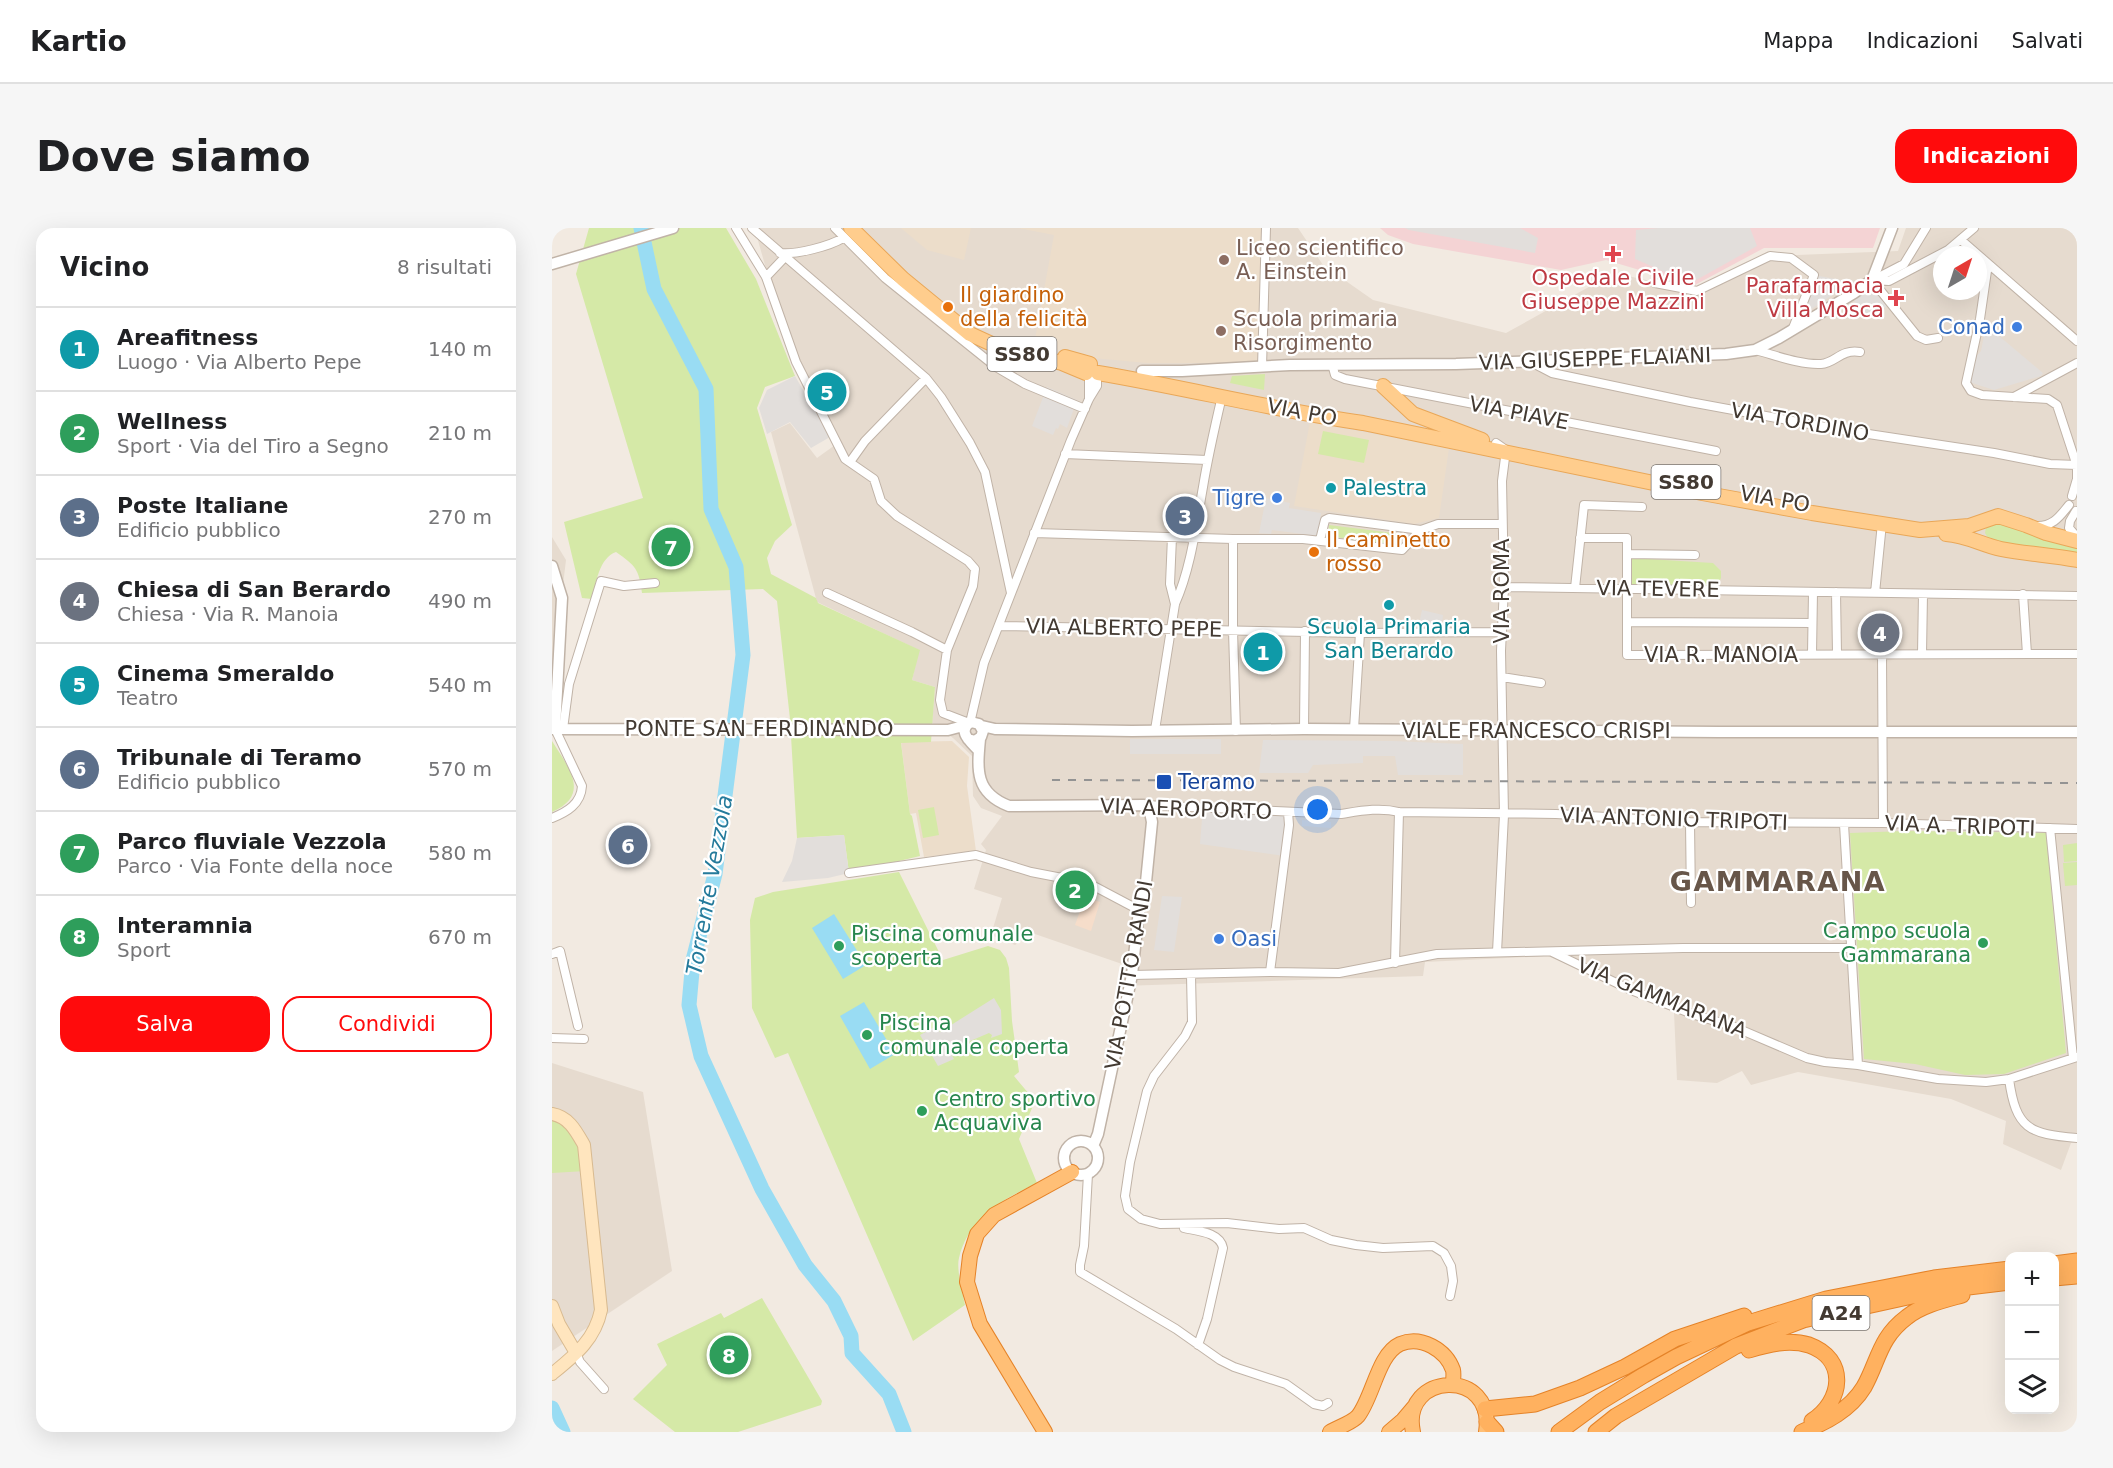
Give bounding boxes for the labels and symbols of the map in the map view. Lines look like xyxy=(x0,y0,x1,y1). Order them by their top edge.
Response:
place label: Liceo scientifico A. Einstein xyxy=(1236,236,1404,284)
marker: Ospedale Civile Giuseppe Mazzini xyxy=(1604,245,1622,263)
north arrow xyxy=(1933,246,1987,300)
marker: Liceo scientifico A. Einstein xyxy=(1217,253,1231,267)
place label: Ospedale Civile Giuseppe Mazzini xyxy=(1521,266,1705,314)
place label: Parafarmacia Villa Mosca xyxy=(1746,274,1884,322)
place label: Il giardino della felicità xyxy=(960,283,1088,331)
marker: Parafarmacia Villa Mosca xyxy=(1889,291,1903,305)
marker: Il giardino della felicità xyxy=(941,300,955,314)
place label: Scuola primaria Risorgimento xyxy=(1233,307,1398,355)
place label: Conad xyxy=(1938,315,2005,339)
marker: Conad xyxy=(2010,320,2024,334)
marker: Scuola primaria Risorgimento xyxy=(1214,324,1228,338)
road number: SS80 xyxy=(988,337,1056,371)
street label: VIA GIUSEPPE FLAIANI xyxy=(1478,343,1712,375)
pin: 5 xyxy=(808,370,846,414)
street label: VIA PIAVE xyxy=(1467,392,1571,434)
street label: VIA PO xyxy=(1265,393,1339,431)
street label: VIA TORDINO xyxy=(1729,398,1871,446)
road number: SS80 xyxy=(1652,465,1720,499)
place label: Palestra xyxy=(1343,476,1427,500)
marker: Palestra xyxy=(1324,481,1338,495)
street label: VIA PO xyxy=(1738,481,1812,517)
place label: Tigre xyxy=(1212,486,1265,510)
marker: Tigre xyxy=(1270,491,1284,505)
pin: 3 xyxy=(1166,494,1204,538)
pin: 7 xyxy=(652,524,690,570)
place label: Il caminetto rosso xyxy=(1326,528,1451,576)
street label: VIA ROMA xyxy=(1490,538,1514,644)
marker: Il caminetto rosso xyxy=(1307,545,1321,559)
street label: VIA TEVERE xyxy=(1596,576,1720,602)
marker: Scuola Primaria San Berardo xyxy=(1382,598,1396,612)
pin: 4 xyxy=(1860,610,1900,656)
street label: VIA ALBERTO PEPE xyxy=(1026,614,1222,642)
place label: Scuola Primaria San Berardo xyxy=(1307,615,1471,663)
pin: 1 xyxy=(1244,630,1282,674)
street label: VIA R. MANOIA xyxy=(1644,643,1799,667)
street label: PONTE SAN FERDINANDO xyxy=(625,717,893,741)
street label: VIALE FRANCESCO CRISPI xyxy=(1401,719,1671,743)
place label: Teramo xyxy=(1177,770,1255,794)
marker: Teramo xyxy=(1155,773,1173,791)
water label: Torrente Vezzola xyxy=(681,793,738,977)
street label: VIA AEROPORTO xyxy=(1100,794,1272,824)
your location xyxy=(1303,795,1332,824)
street label: VIA ANTONIO TRIPOTI xyxy=(1560,803,1788,835)
street label: VIA A. TRIPOTI xyxy=(1884,811,2036,841)
pin: 6 xyxy=(608,822,648,868)
district label: GAMMARANA xyxy=(1670,866,1886,897)
pin: 2 xyxy=(1056,868,1094,912)
street label: VIA POTITO RANDI xyxy=(1101,878,1157,1072)
place label: Campo scuola Gammarana xyxy=(1823,919,1971,967)
place label: Piscina comunale scoperta xyxy=(851,922,1033,970)
place label: Oasi xyxy=(1231,927,1277,951)
marker: Oasi xyxy=(1212,932,1226,946)
marker: Campo scuola Gammarana xyxy=(1976,936,1990,950)
marker: Piscina comunale scoperta xyxy=(832,939,846,953)
street label: VIA GAMMARANA xyxy=(1574,953,1751,1043)
place label: Piscina comunale coperta xyxy=(879,1011,1069,1059)
marker: Piscina comunale coperta xyxy=(860,1028,874,1042)
place label: Centro sportivo Acquaviva xyxy=(934,1087,1096,1135)
marker: Centro sportivo Acquaviva xyxy=(915,1104,929,1118)
road number: A24 xyxy=(1812,1296,1870,1330)
pin: 8 xyxy=(710,1332,748,1378)

